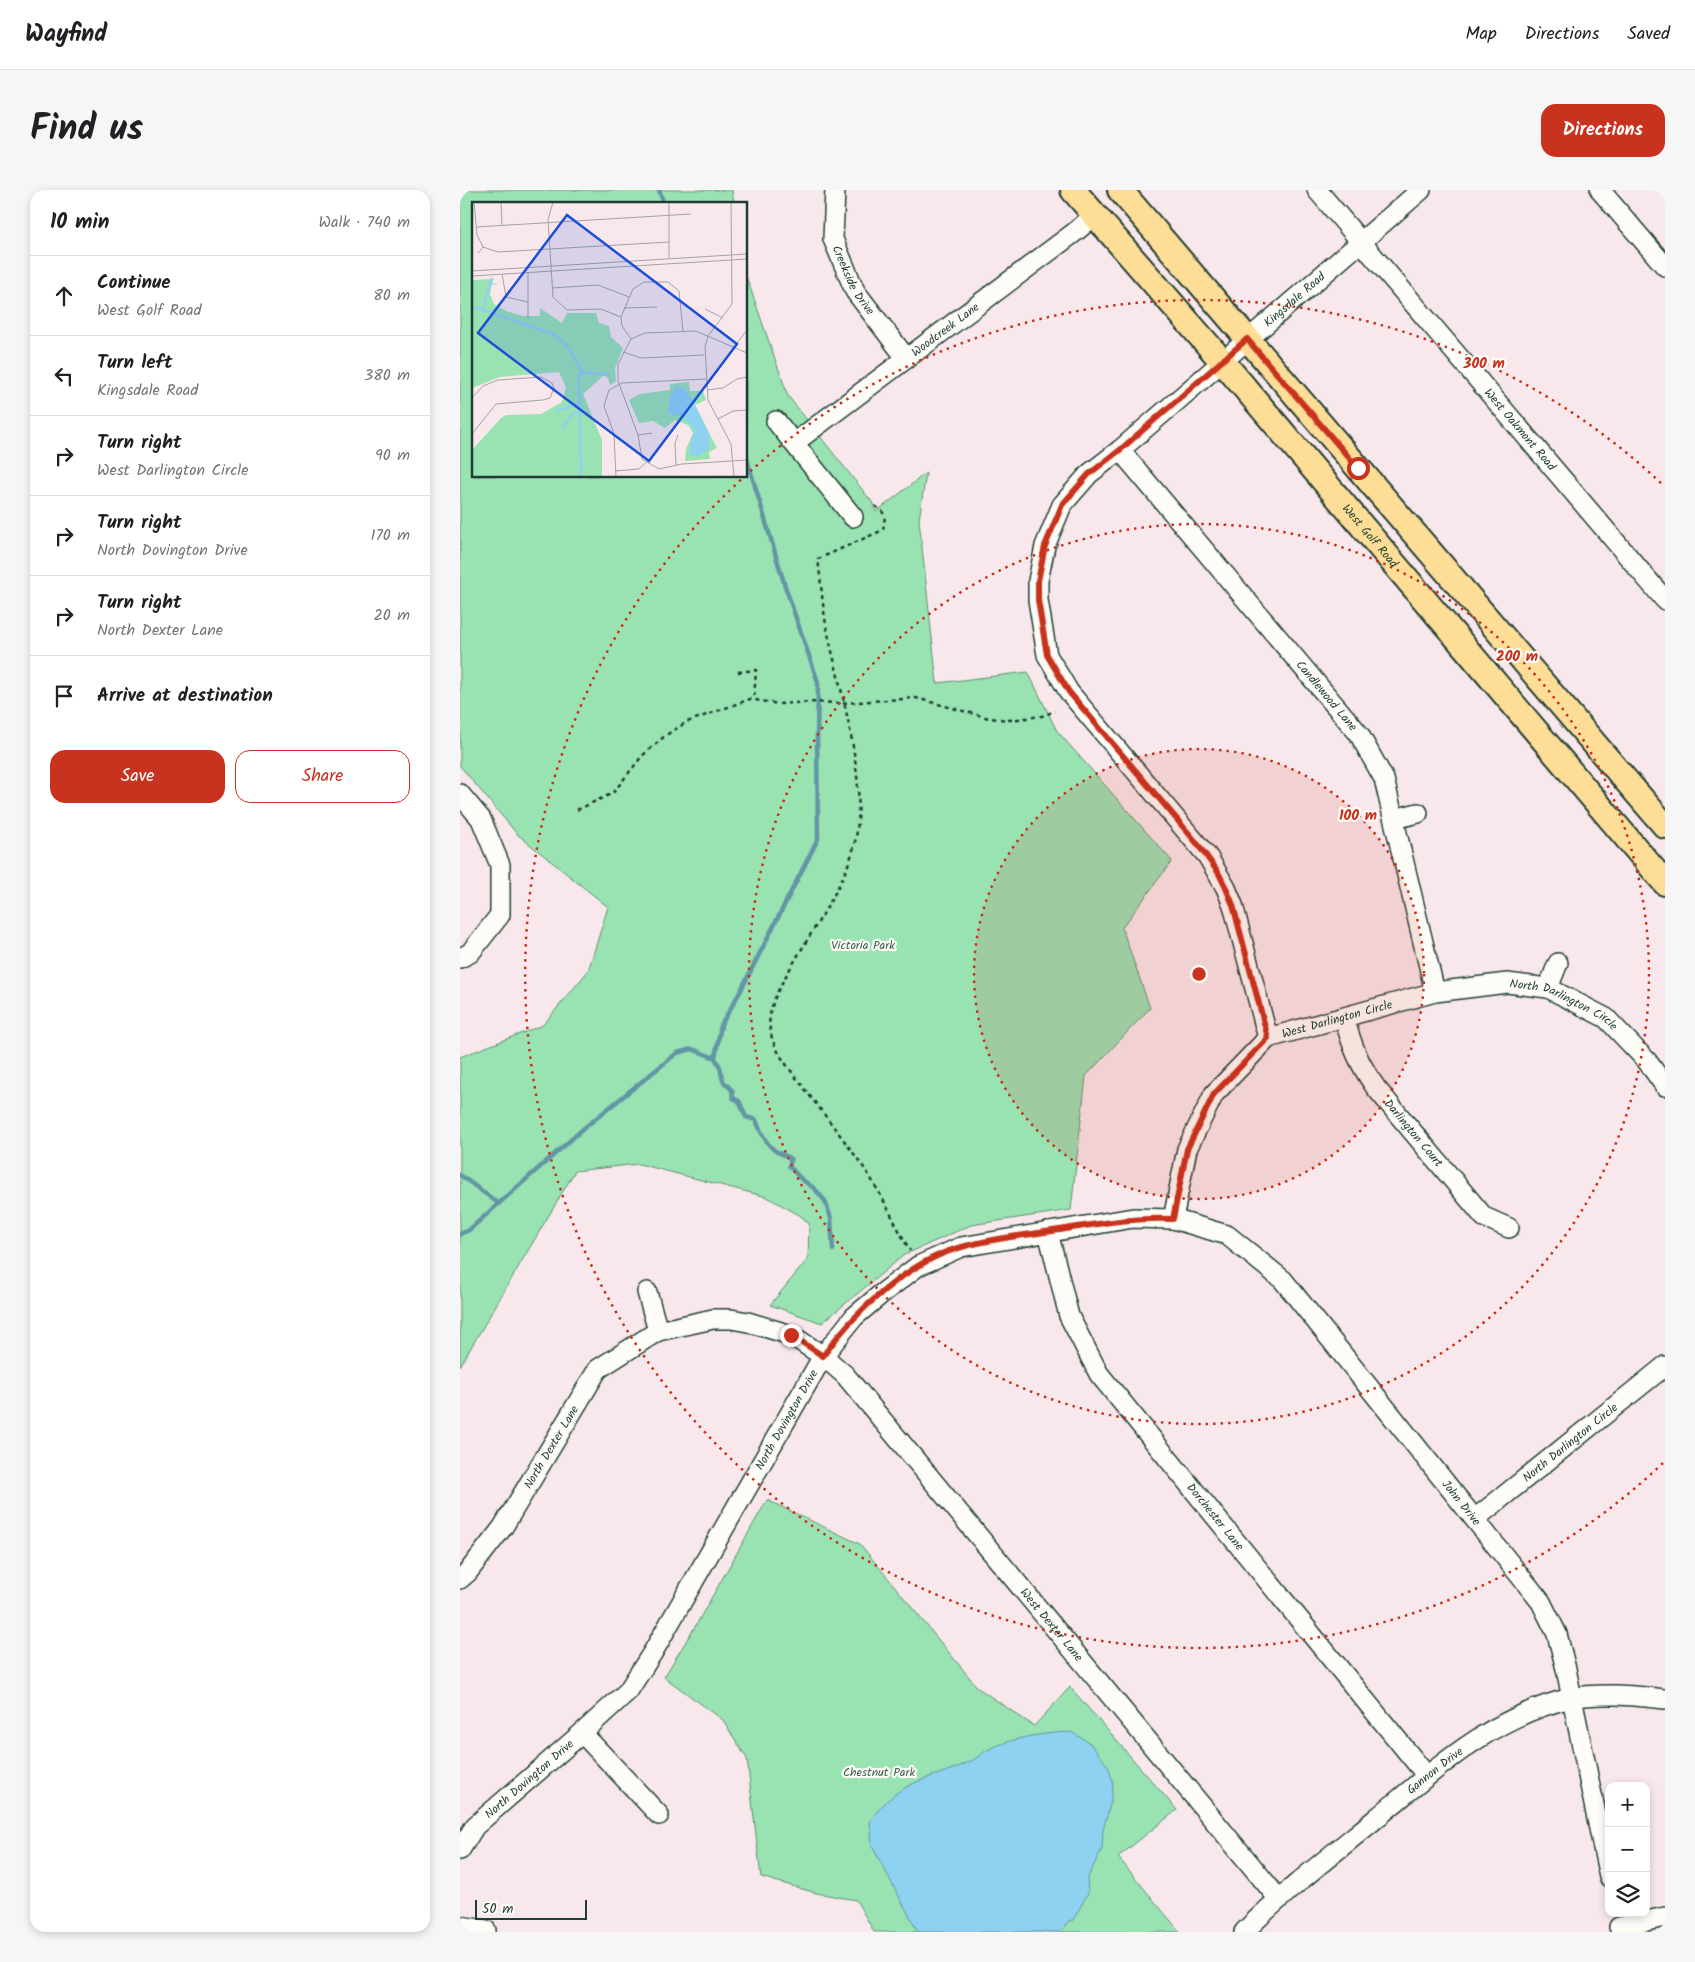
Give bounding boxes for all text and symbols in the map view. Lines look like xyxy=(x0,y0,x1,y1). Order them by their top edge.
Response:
text: Wayfind xyxy=(25,15,107,54)
text: Map xyxy=(1465,20,1497,49)
text: Directions xyxy=(1525,20,1599,49)
text: Saved xyxy=(1627,20,1670,49)
text: Find us xyxy=(30,102,143,158)
button: Directions xyxy=(1541,104,1665,157)
inset map xyxy=(472,202,748,478)
text: 10 min xyxy=(50,206,110,239)
text: Walk · 740 m xyxy=(319,210,410,235)
street label: Creekside Drive xyxy=(827,242,879,320)
street label: Kingsdale Road xyxy=(1260,267,1330,332)
text: Continue xyxy=(97,268,170,298)
icon: ahead xyxy=(50,282,78,310)
text: 80 m xyxy=(373,283,410,308)
text: West Golf Road xyxy=(97,298,202,323)
street label: Woodcreek Lane xyxy=(907,298,984,362)
text: Turn left xyxy=(97,348,172,378)
text: 300 m xyxy=(1462,352,1505,376)
icon: left xyxy=(50,362,78,390)
text: 380 m xyxy=(364,363,410,388)
text: Kingsdale Road xyxy=(97,378,198,403)
street label: West Oakmont Road xyxy=(1479,384,1561,476)
text: Turn right xyxy=(97,428,182,458)
icon: right xyxy=(50,442,78,470)
text: 90 m xyxy=(375,443,410,468)
route start xyxy=(1347,457,1370,480)
text: West Darlington Circle xyxy=(97,458,248,483)
street label: West Golf Road xyxy=(1337,500,1403,573)
text: Turn right xyxy=(97,508,182,538)
icon: right xyxy=(50,522,78,550)
text: 170 m xyxy=(370,523,410,548)
text: North Dovington Drive xyxy=(97,538,248,563)
text: Turn right xyxy=(97,588,182,618)
icon: right xyxy=(50,602,78,630)
text: 20 m xyxy=(374,603,410,628)
text: North Dexter Lane xyxy=(97,618,223,643)
text: 200 m xyxy=(1496,645,1538,669)
street label: Candlewood Lane xyxy=(1291,656,1362,736)
text: Arrive at destination xyxy=(97,681,273,711)
icon: arrive xyxy=(50,682,78,710)
button: Save xyxy=(50,750,225,803)
button: Share xyxy=(235,750,410,803)
text: 100 m xyxy=(1339,804,1377,828)
park label: Victoria Park xyxy=(831,936,895,955)
centre of rings xyxy=(1190,965,1208,983)
street label: North Darlington Circle xyxy=(1509,974,1623,1036)
street label: West Darlington Circle xyxy=(1280,995,1395,1044)
street label: Darlington Court xyxy=(1379,1095,1448,1172)
route end xyxy=(780,1324,803,1347)
street label: North Dovington Drive xyxy=(750,1366,824,1474)
street label: North Darlington Circle xyxy=(1518,1398,1623,1487)
street label: North Dexter Lane xyxy=(519,1401,584,1493)
street label: John Drive xyxy=(1437,1476,1486,1530)
street label: Dorchester Lane xyxy=(1182,1479,1249,1555)
street label: West Dexter Lane xyxy=(1015,1584,1088,1666)
street label: North Dovington Drive xyxy=(481,1735,579,1824)
street label: Gannon Drive xyxy=(1403,1742,1468,1799)
park label: Chestnut Park xyxy=(843,1763,915,1782)
map controls xyxy=(1605,1782,1650,1917)
button: + xyxy=(1605,1782,1650,1827)
button: − xyxy=(1605,1827,1650,1872)
button: layers xyxy=(1605,1872,1650,1917)
scale bar xyxy=(475,1897,588,1920)
text: 50 m xyxy=(482,1898,513,1920)

